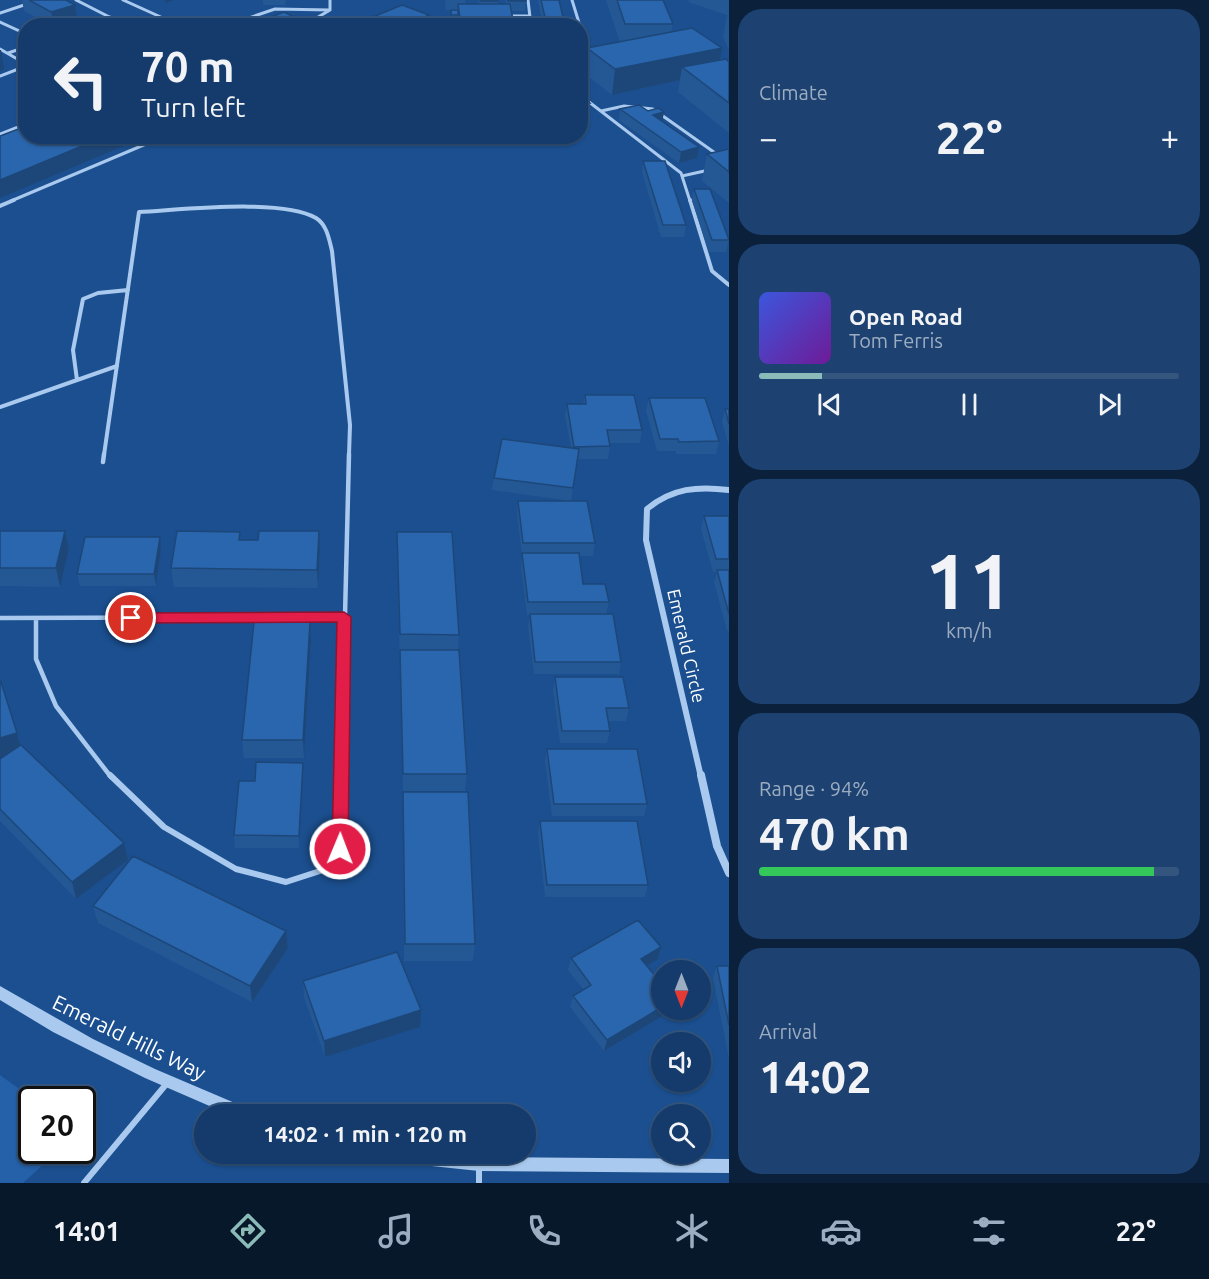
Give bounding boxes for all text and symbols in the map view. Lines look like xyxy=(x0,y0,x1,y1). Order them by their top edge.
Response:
icon: left xyxy=(42,42,120,120)
text: 70 m xyxy=(141,43,235,90)
text: Climate xyxy=(759,81,828,104)
text: Turn left xyxy=(141,92,245,122)
text: 22° xyxy=(936,112,1002,163)
text: − xyxy=(759,119,778,156)
text: + xyxy=(1160,119,1179,156)
text: Open Road xyxy=(849,304,963,329)
text: Tom Ferris xyxy=(849,329,943,352)
icon: previous xyxy=(813,388,846,421)
icon: pause xyxy=(953,388,986,421)
icon: next xyxy=(1093,388,1126,421)
text: 11 xyxy=(925,536,1013,624)
street label: Emerald Circle xyxy=(664,587,710,705)
pin xyxy=(105,592,156,643)
icon: arrive xyxy=(114,601,147,634)
text: km/h xyxy=(946,619,992,642)
text: Range · 94% xyxy=(759,777,869,800)
text: 470 km xyxy=(759,808,910,859)
position arrow xyxy=(308,817,372,881)
north arrow xyxy=(651,960,711,1020)
map controls xyxy=(651,960,711,1164)
street label: Emerald Hills Way xyxy=(49,990,210,1085)
text: Arrival xyxy=(759,1020,817,1043)
button: sound xyxy=(651,1032,711,1092)
text: 14:02 xyxy=(759,1051,872,1102)
speed limit sign: 20 xyxy=(18,1086,96,1164)
button: search xyxy=(651,1104,711,1164)
text: 14:02 · 1 min · 120 m xyxy=(263,1121,467,1146)
icon: directions xyxy=(227,1210,269,1252)
icon: music xyxy=(375,1210,417,1252)
icon: phone xyxy=(523,1210,565,1252)
icon: climate xyxy=(671,1210,713,1252)
icon: car xyxy=(820,1210,862,1252)
icon: filters xyxy=(968,1210,1010,1252)
text: 14:01 xyxy=(53,1216,121,1246)
text: 22° xyxy=(1116,1216,1156,1246)

